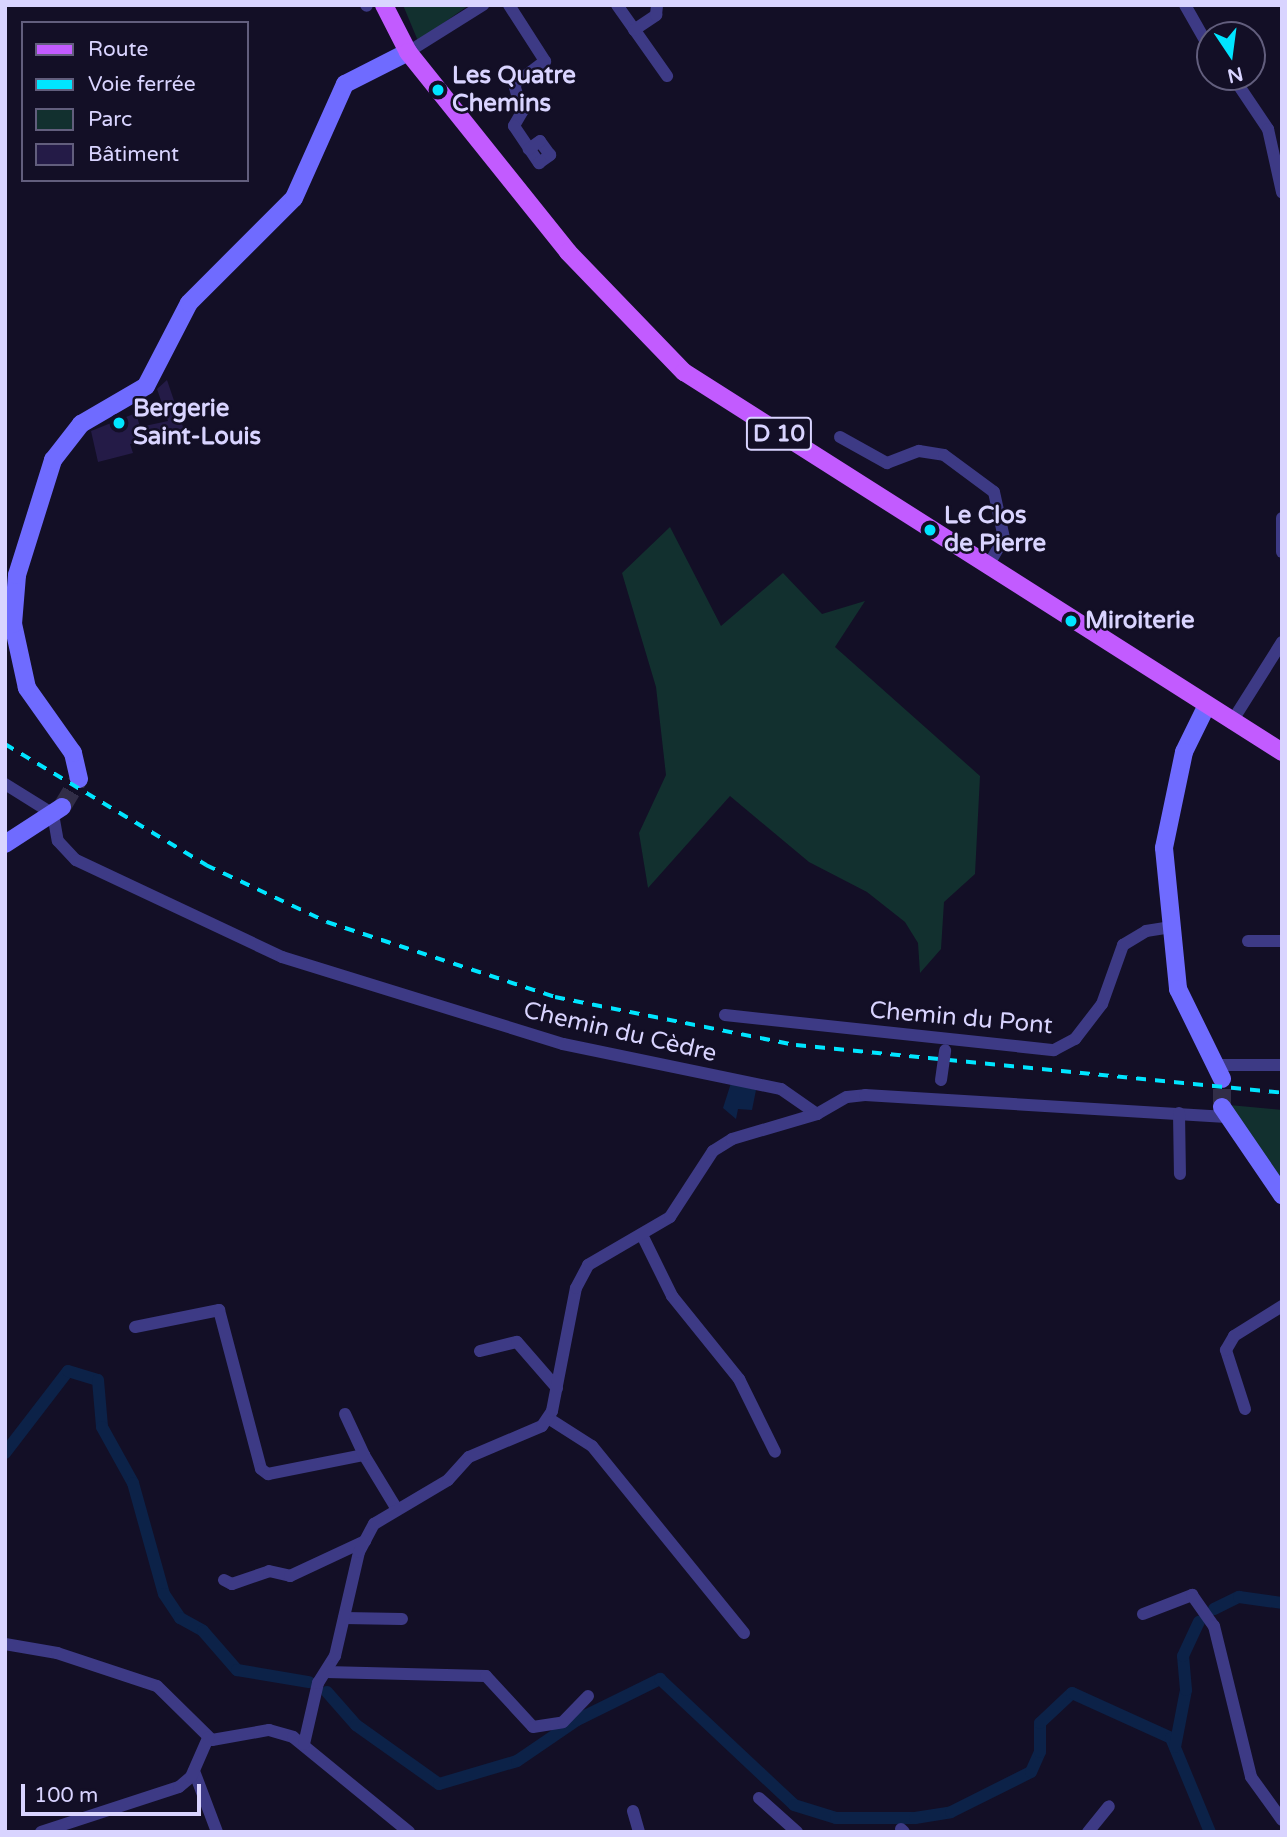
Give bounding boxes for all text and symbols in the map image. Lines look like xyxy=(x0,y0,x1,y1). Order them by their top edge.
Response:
legend xyxy=(21,21,248,182)
north arrow xyxy=(1196,21,1266,91)
text: Route xyxy=(88,37,148,62)
place label: Les Quatre Chemins xyxy=(452,62,576,118)
text: N xyxy=(1225,62,1245,87)
text: Voie ferrée xyxy=(88,72,196,97)
marker: Les Quatre Chemins xyxy=(430,82,446,98)
text: Parc xyxy=(88,107,132,132)
text: Bâtiment xyxy=(88,142,179,167)
place label: Bergerie Saint-Louis xyxy=(133,395,261,451)
road number: D 10 xyxy=(746,414,812,454)
marker: Bergerie Saint-Louis xyxy=(111,415,127,431)
place label: Le Clos de Pierre xyxy=(944,502,1046,558)
marker: Le Clos de Pierre xyxy=(922,522,938,538)
place label: Miroiterie xyxy=(1085,607,1195,635)
marker: Miroiterie xyxy=(1063,613,1079,629)
street label: Chemin du Cèdre xyxy=(521,996,719,1068)
street label: Chemin du Pont xyxy=(868,996,1054,1040)
scale bar xyxy=(24,1770,205,1814)
text: 100 m xyxy=(34,1783,98,1808)

